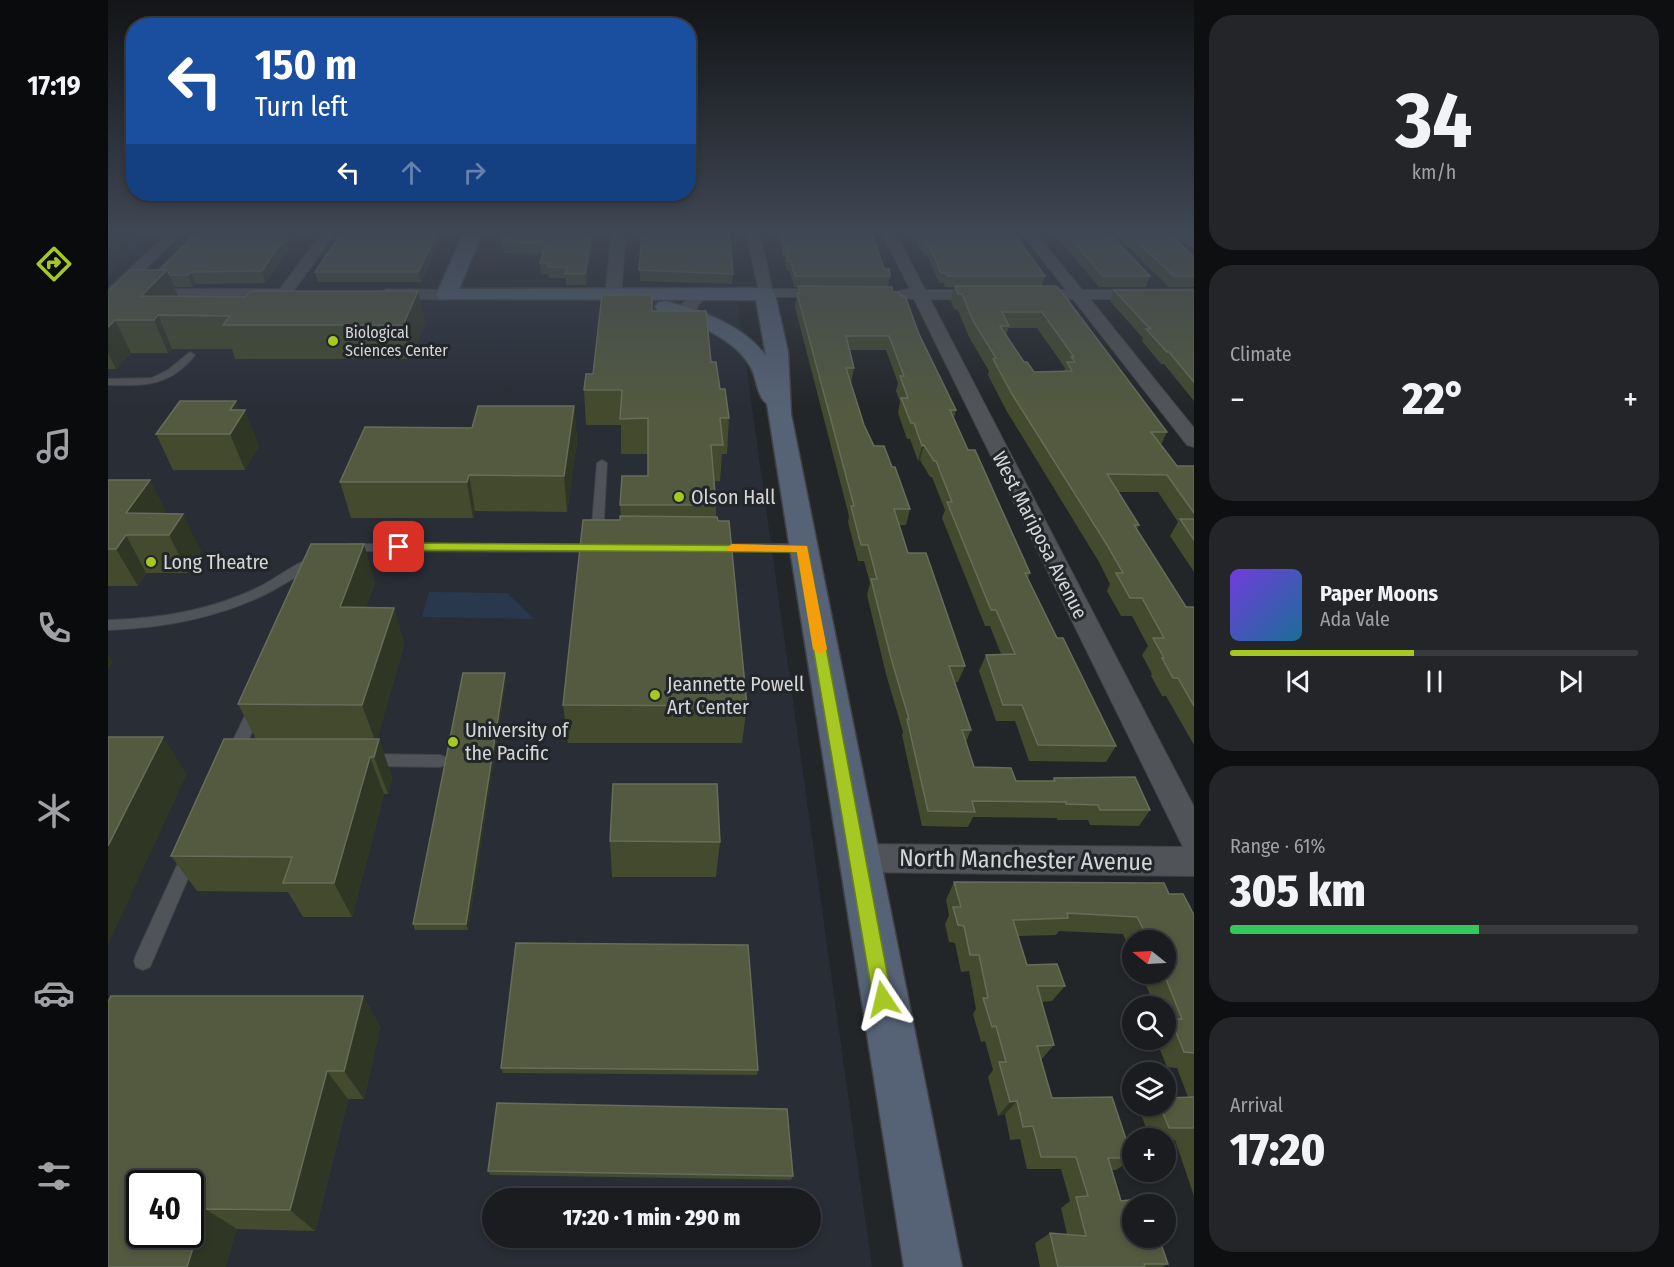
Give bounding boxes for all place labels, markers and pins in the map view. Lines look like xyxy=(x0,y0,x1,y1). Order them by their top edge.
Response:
place label: Biological Sciences Center xyxy=(345,323,448,360)
marker: Biological Sciences Center xyxy=(326,334,340,348)
place label: Olson Hall xyxy=(691,485,775,509)
marker: Olson Hall xyxy=(672,490,686,504)
pin xyxy=(373,521,424,572)
place label: Long Theatre xyxy=(163,550,269,574)
marker: Long Theatre xyxy=(144,555,158,569)
place label: Jeannette Powell Art Center xyxy=(667,672,804,719)
marker: Jeannette Powell Art Center xyxy=(648,688,662,702)
place label: University of the Pacific xyxy=(465,718,570,765)
marker: University of the Pacific xyxy=(446,735,460,749)

